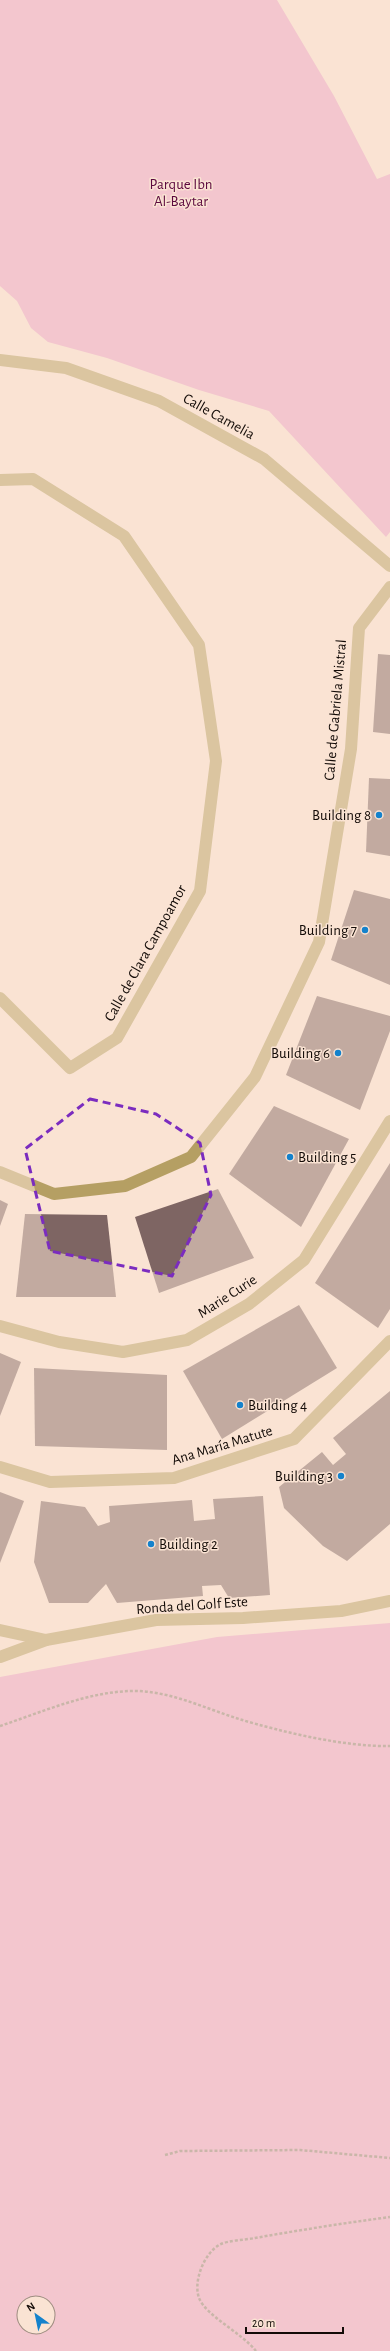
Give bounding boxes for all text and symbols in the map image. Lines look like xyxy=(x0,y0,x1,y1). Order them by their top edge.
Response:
park label: Parque Ibn Al-Baytar xyxy=(150,177,213,209)
street label: Calle Camelia xyxy=(180,391,257,442)
street label: Calle de Gabriela Mistral xyxy=(322,639,349,781)
place label: Building 8 xyxy=(312,808,371,823)
marker: Building 8 xyxy=(374,810,384,820)
street label: Calle de Clara Campoamor xyxy=(102,882,189,1024)
place label: Building 7 xyxy=(299,923,357,938)
marker: Building 7 xyxy=(360,925,370,935)
place label: Building 6 xyxy=(271,1046,330,1061)
marker: Building 6 xyxy=(333,1048,343,1058)
place label: Building 5 xyxy=(298,1150,356,1165)
marker: Building 5 xyxy=(285,1152,295,1162)
street label: Marie Curie xyxy=(195,1272,259,1321)
place label: Building 4 xyxy=(248,1398,307,1413)
marker: Building 4 xyxy=(235,1400,245,1410)
street label: Ana María Matute xyxy=(170,1423,274,1468)
place label: Building 3 xyxy=(275,1469,333,1484)
marker: Building 3 xyxy=(336,1471,346,1481)
place label: Building 2 xyxy=(159,1537,218,1552)
marker: Building 2 xyxy=(146,1539,156,1549)
street label: Ronda del Golf Este xyxy=(136,1594,248,1617)
north arrow xyxy=(16,2295,56,2335)
text: N xyxy=(25,2300,37,2314)
scale bar xyxy=(246,2309,343,2335)
text: 20 m xyxy=(252,2317,275,2329)

